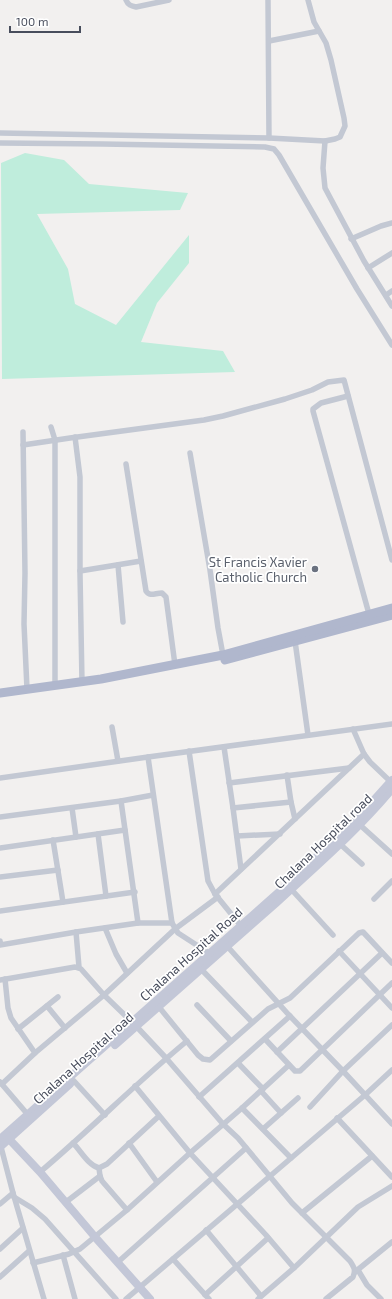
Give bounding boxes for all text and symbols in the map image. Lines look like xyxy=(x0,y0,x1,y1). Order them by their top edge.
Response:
scale bar xyxy=(10,8,80,34)
text: 100 m xyxy=(16,14,48,28)
place label: St Francis Xavier Catholic Church xyxy=(209,554,307,585)
marker: St Francis Xavier Catholic Church xyxy=(310,564,320,574)
street label: Chalana Hospital road xyxy=(271,790,375,892)
street label: Chalana Hospital Road xyxy=(136,904,246,1004)
street label: Chalana Hospital road xyxy=(29,1009,137,1107)

